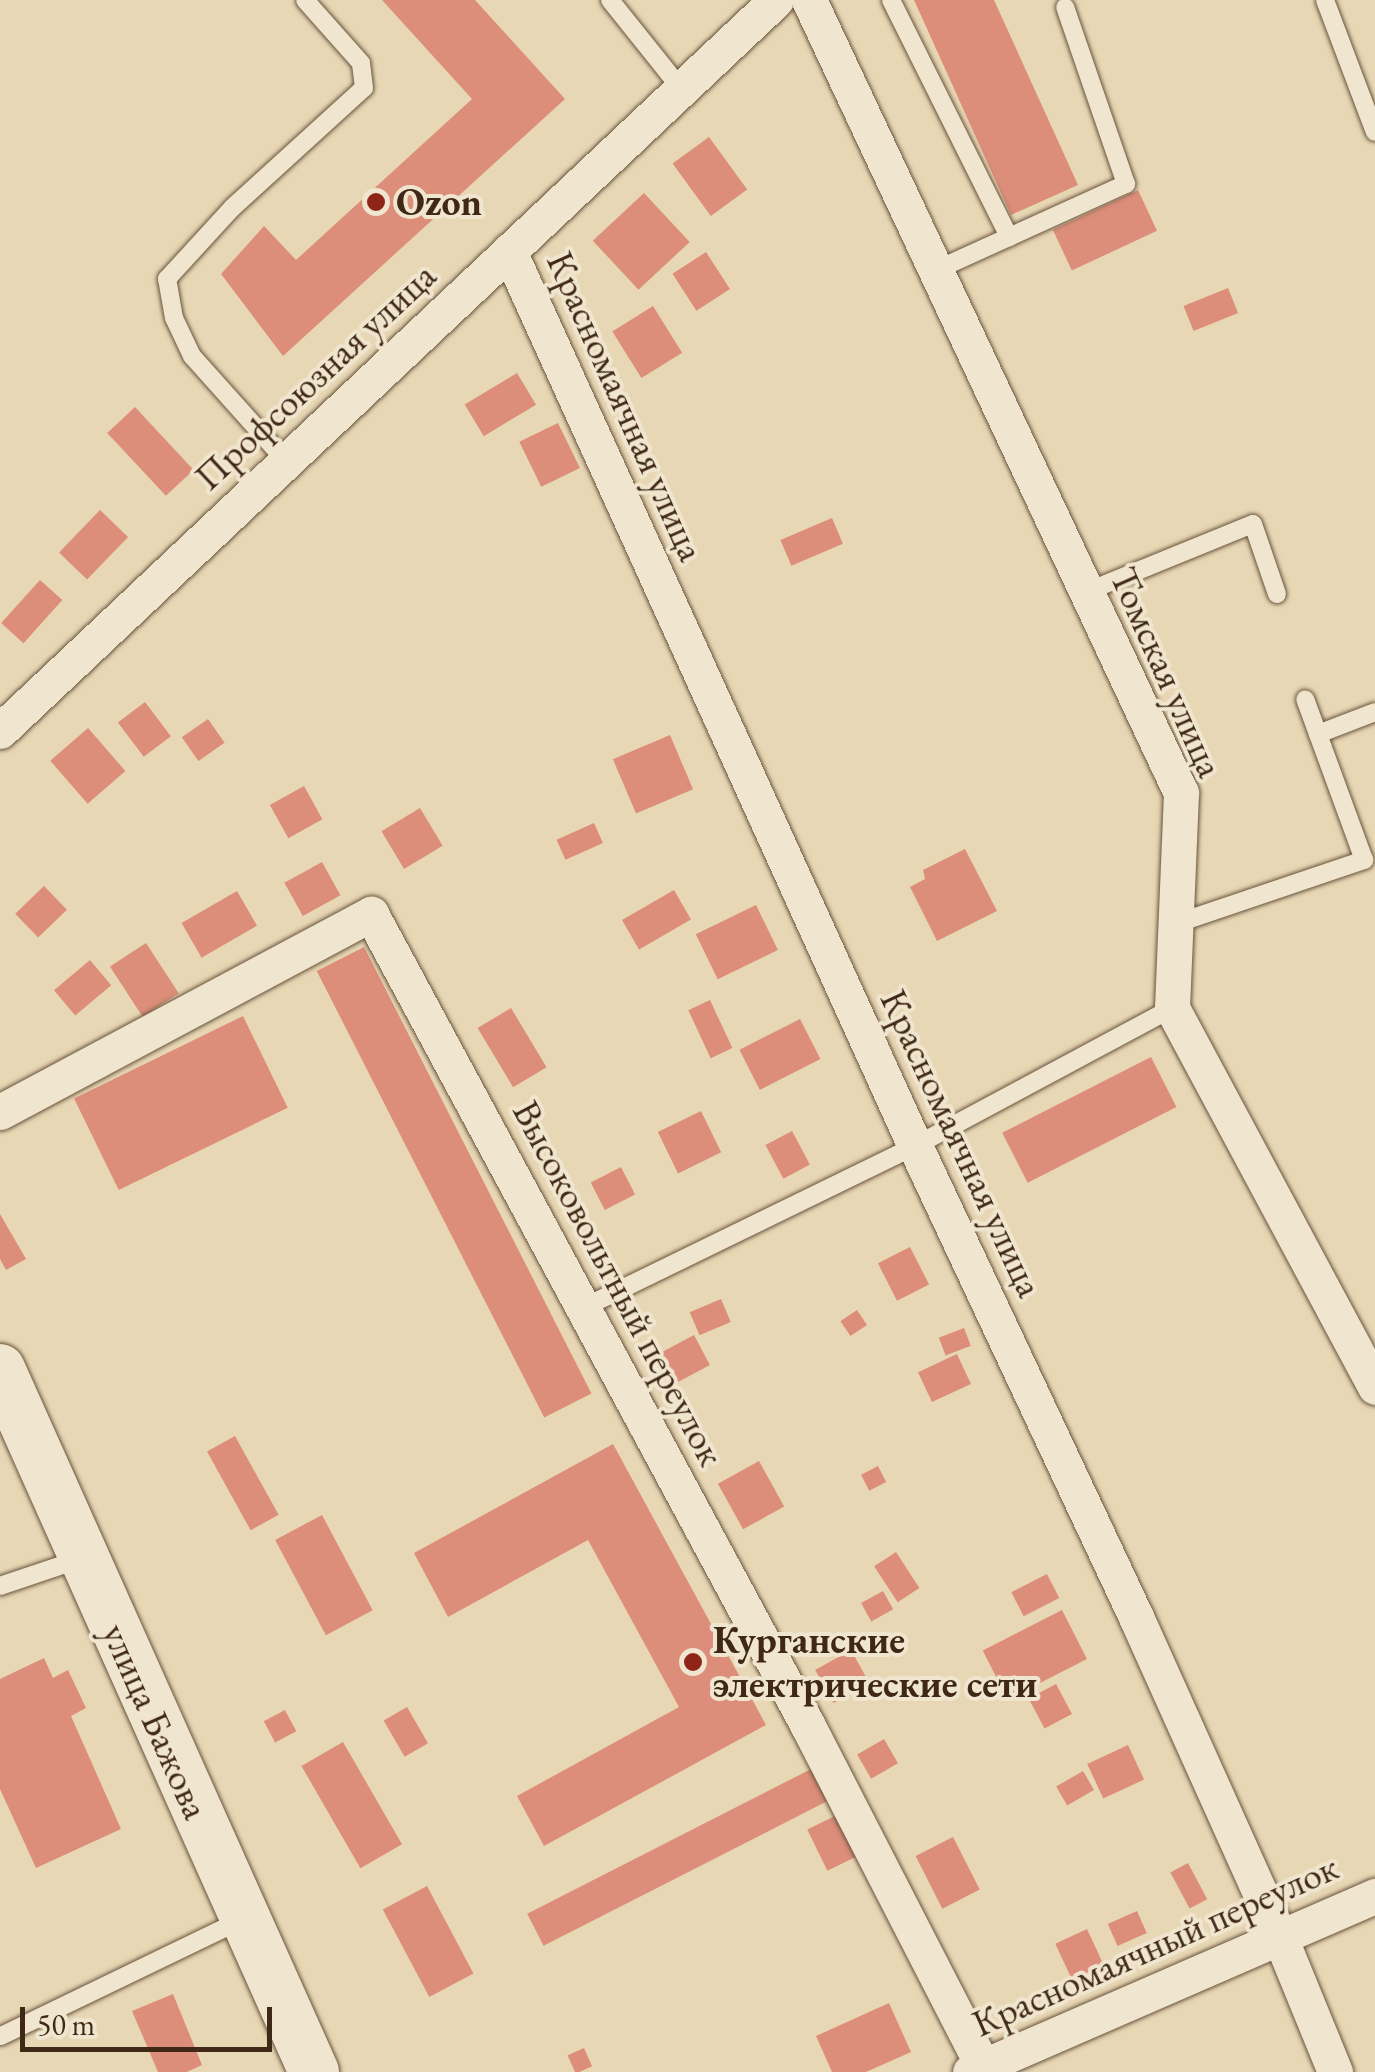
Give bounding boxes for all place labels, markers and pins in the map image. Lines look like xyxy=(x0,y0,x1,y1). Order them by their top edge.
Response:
place label: Ozon xyxy=(396,179,482,225)
marker: Ozon xyxy=(365,191,387,213)
place label: Курганские электрические сети xyxy=(713,1617,1037,1706)
marker: Курганские электрические сети xyxy=(682,1651,704,1673)

